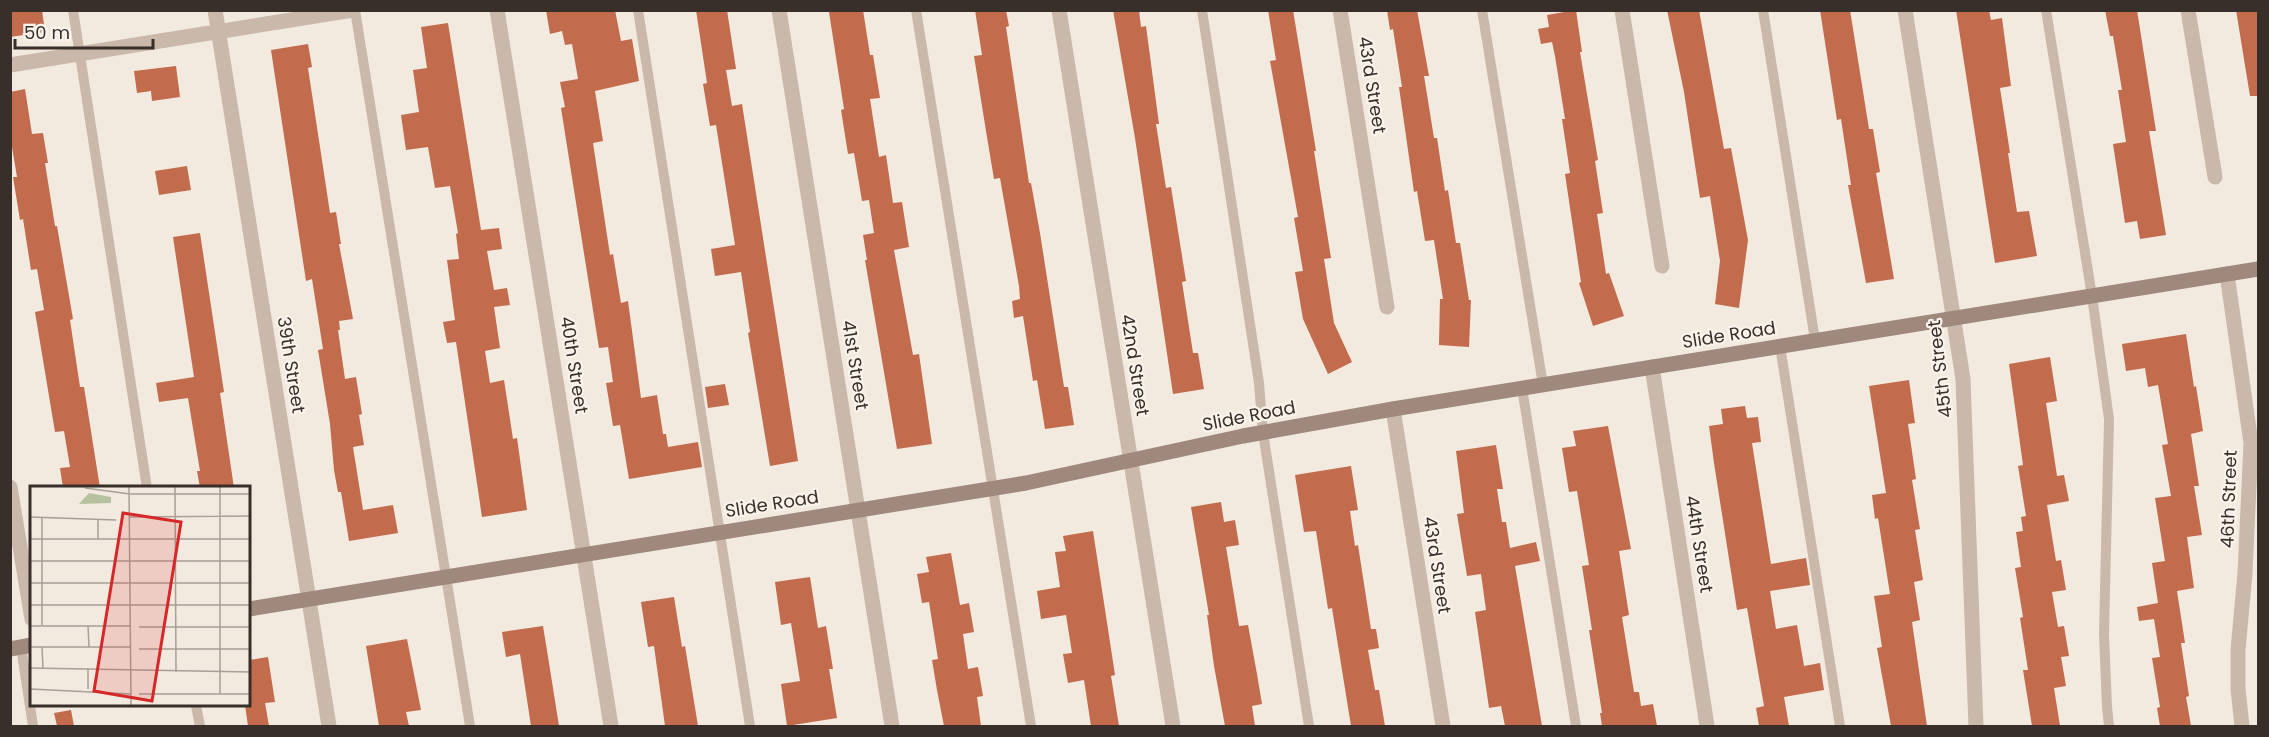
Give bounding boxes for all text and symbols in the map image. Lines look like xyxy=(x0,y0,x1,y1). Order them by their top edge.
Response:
scale bar xyxy=(15,12,153,50)
text: 50 m xyxy=(24,20,70,45)
street label: 43rd Street xyxy=(1352,34,1393,135)
street label: 42nd Street xyxy=(1115,312,1156,418)
street label: 40th Street xyxy=(554,314,595,415)
street label: 39th Street xyxy=(272,315,311,415)
street label: Slide Road xyxy=(1680,315,1777,354)
street label: 41st Street xyxy=(836,318,875,412)
street label: 45th Street xyxy=(1921,319,1958,419)
street label: Slide Road xyxy=(1200,394,1298,437)
street label: 46th Street xyxy=(2214,449,2243,549)
street label: Slide Road xyxy=(723,484,820,523)
inset map xyxy=(30,486,250,707)
street label: 44th Street xyxy=(1679,493,1720,594)
street label: 43rd Street xyxy=(1417,514,1458,615)

